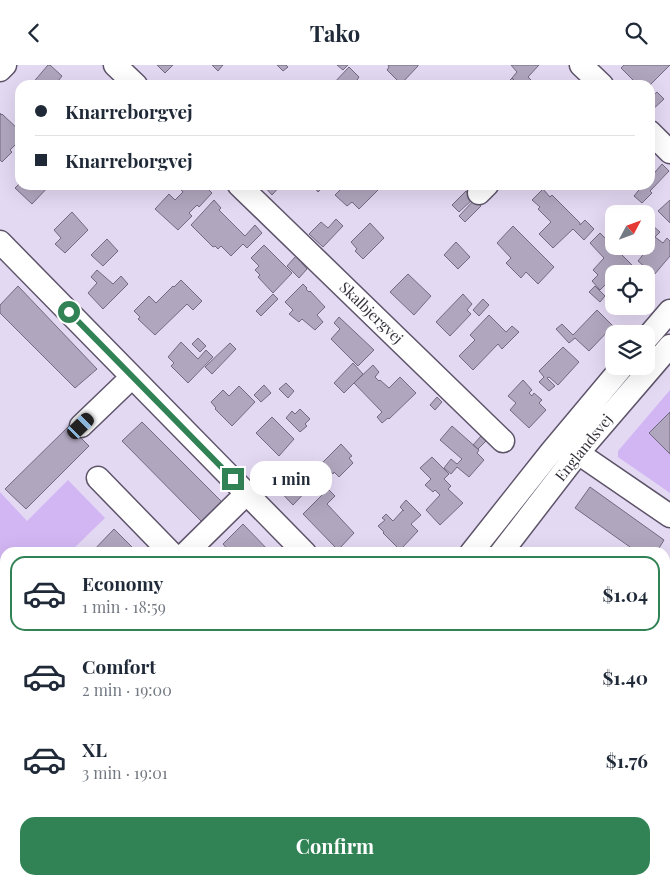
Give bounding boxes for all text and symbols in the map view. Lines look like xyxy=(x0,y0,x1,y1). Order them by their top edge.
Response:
text: Tako xyxy=(310,18,360,48)
icon: back xyxy=(20,19,48,47)
icon: search xyxy=(622,19,650,47)
text: Knarreborgvej xyxy=(65,98,193,124)
text: Knarreborgvej xyxy=(65,147,193,173)
north arrow xyxy=(605,205,655,255)
map controls xyxy=(605,205,655,375)
button: locate xyxy=(605,265,655,315)
street label: Skalbjergvej xyxy=(336,277,408,348)
route start xyxy=(58,301,80,323)
button: layers xyxy=(605,325,655,375)
car xyxy=(64,410,97,442)
street label: Englandsvej xyxy=(550,410,616,485)
callout: 1 min xyxy=(250,461,333,497)
route end xyxy=(222,468,244,490)
text: 1 min xyxy=(271,468,311,489)
text: Economy xyxy=(82,570,163,596)
icon: car xyxy=(22,571,67,616)
text: $1.04 xyxy=(603,581,648,607)
text: 1 min · 18:59 xyxy=(82,596,166,617)
text: Comfort xyxy=(82,653,156,679)
icon: car xyxy=(22,654,67,699)
text: $1.40 xyxy=(602,664,648,690)
text: 2 min · 19:00 xyxy=(82,679,172,700)
text: XL xyxy=(82,736,107,762)
icon: car xyxy=(22,737,67,782)
text: $1.76 xyxy=(606,747,648,773)
text: 3 min · 19:01 xyxy=(82,762,168,783)
button: Confirm xyxy=(20,817,650,875)

